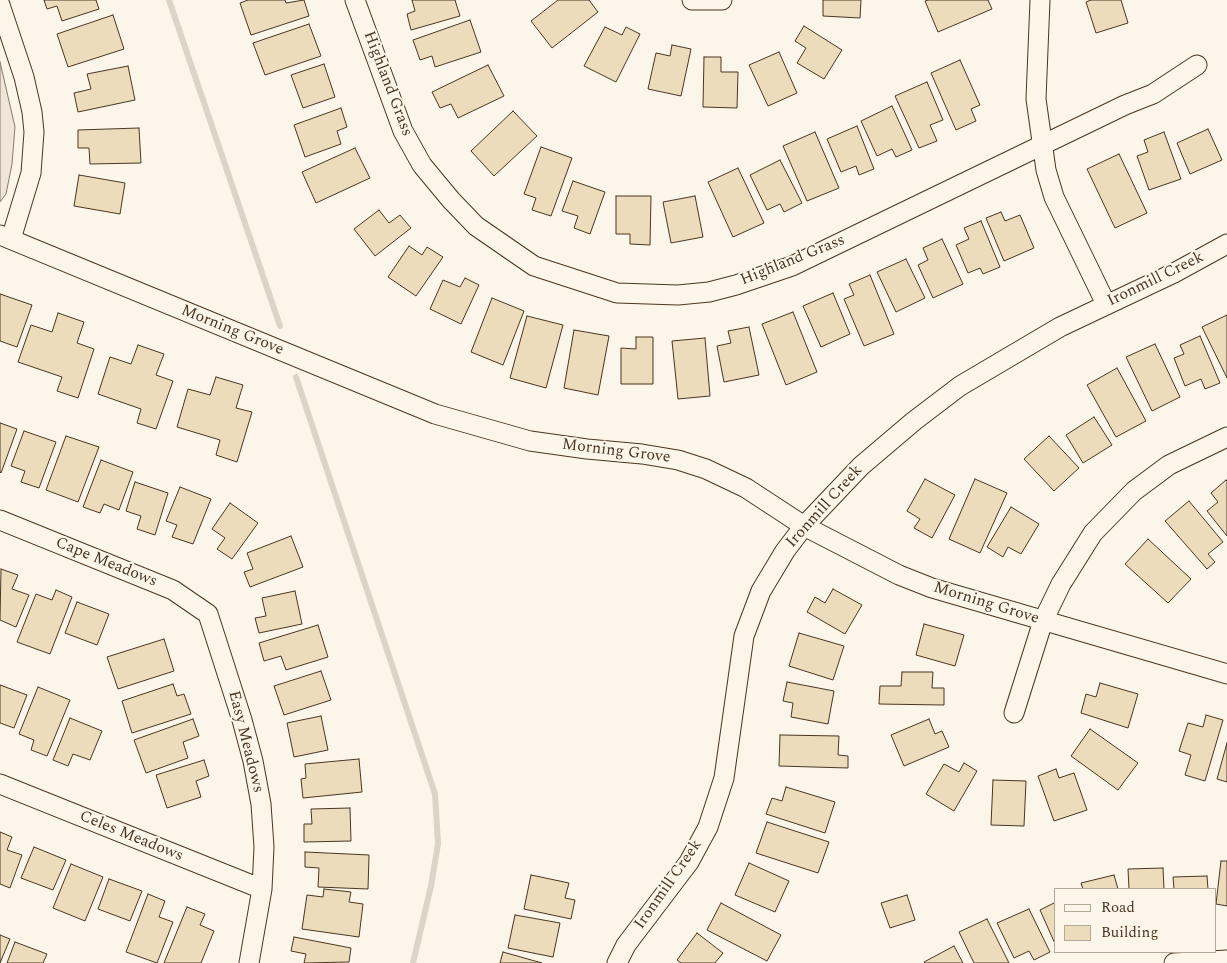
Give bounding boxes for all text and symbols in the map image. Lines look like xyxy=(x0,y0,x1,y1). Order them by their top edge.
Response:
street label: Highland Grass xyxy=(358,29,416,139)
street label: Highland Grass xyxy=(738,231,848,291)
street label: Ironmill Creek xyxy=(1105,248,1207,312)
street label: Morning Grove xyxy=(178,302,286,360)
street label: Morning Grove xyxy=(561,436,671,468)
street label: Ironmill Creek xyxy=(783,462,867,552)
street label: Cape Meadows xyxy=(52,534,160,592)
street label: Morning Grove xyxy=(931,579,1041,629)
street label: Easy Meadows xyxy=(223,689,267,795)
street label: Celes Meadows xyxy=(76,807,186,867)
street label: Ironmill Creek xyxy=(631,836,707,934)
legend xyxy=(1054,888,1217,953)
text: Road xyxy=(1101,896,1135,919)
text: Building xyxy=(1101,921,1158,944)

